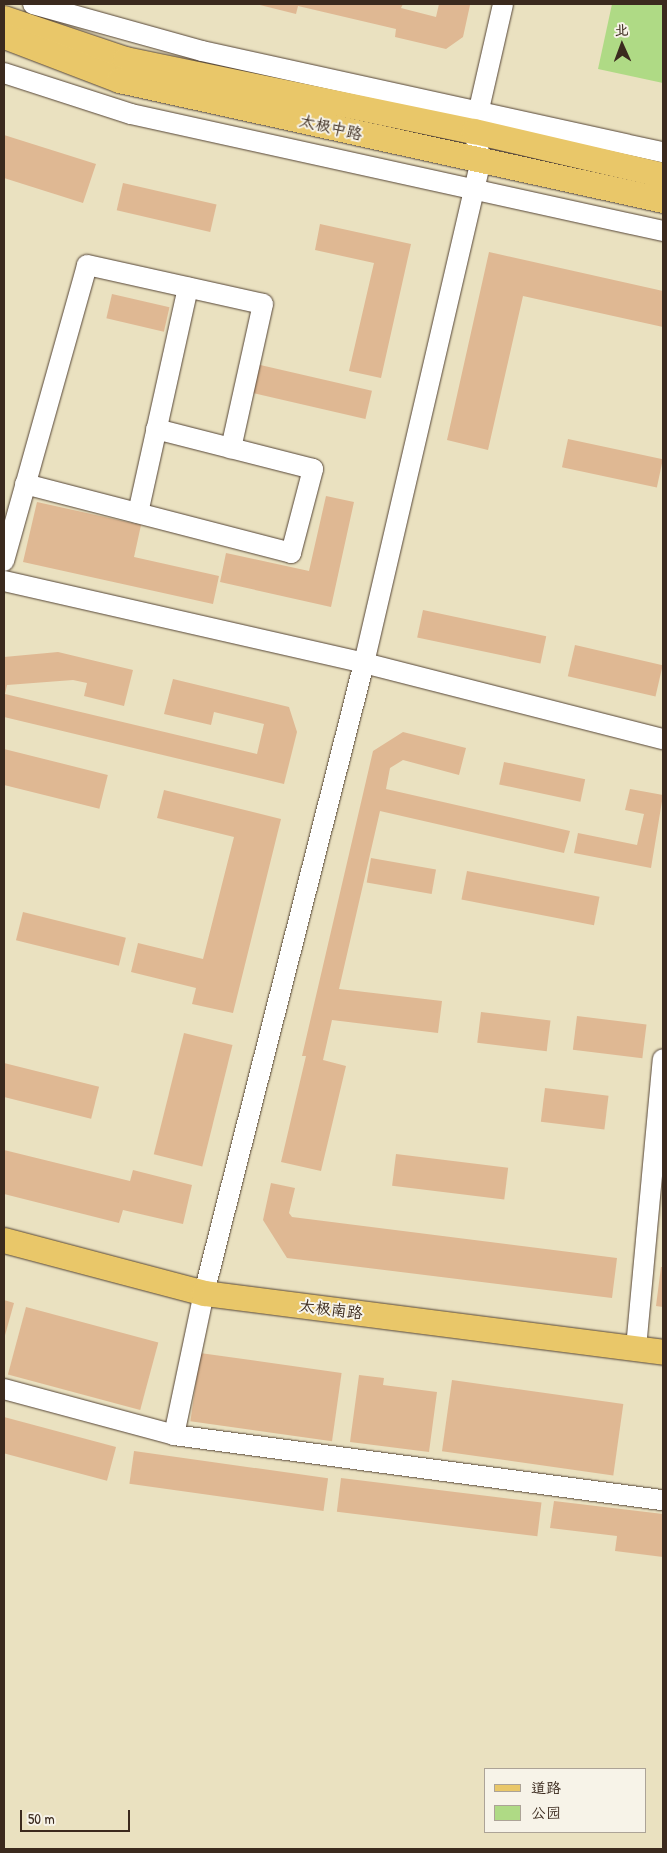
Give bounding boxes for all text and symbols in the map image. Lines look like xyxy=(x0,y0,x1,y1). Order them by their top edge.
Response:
north arrow xyxy=(597,20,647,70)
text: 北 xyxy=(614,20,629,39)
street label: 太极中路 xyxy=(298,110,364,144)
street label: 太极南路 xyxy=(298,1296,364,1322)
legend xyxy=(484,1768,647,1833)
text: 道路 xyxy=(531,1777,561,1798)
scale bar xyxy=(22,1800,132,1832)
text: 公园 xyxy=(531,1802,561,1823)
text: 50 m xyxy=(28,1808,55,1829)

